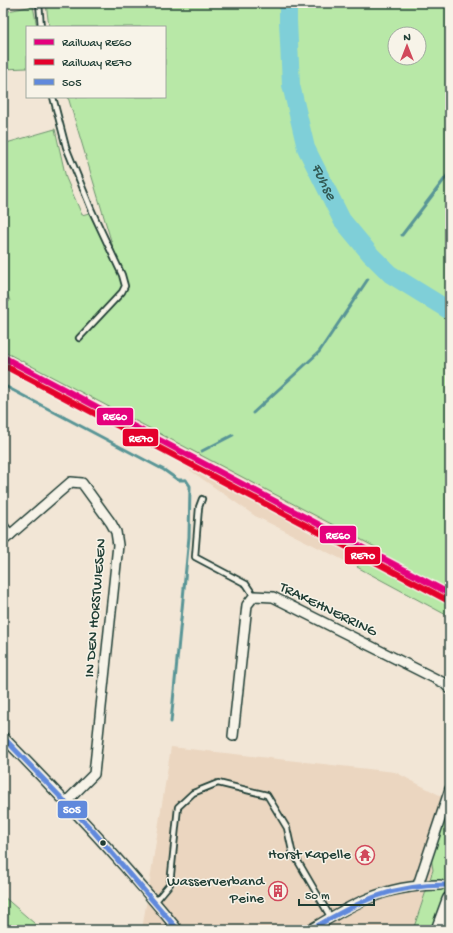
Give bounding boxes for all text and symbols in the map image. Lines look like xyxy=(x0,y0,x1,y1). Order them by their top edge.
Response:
legend xyxy=(26,26,166,98)
north arrow xyxy=(387,26,427,66)
text: N xyxy=(403,32,411,44)
text: Railway RE60 xyxy=(62,37,132,51)
text: Railway RE70 xyxy=(62,57,132,71)
text: 505 xyxy=(62,77,81,91)
water label: Fuhse xyxy=(306,161,340,204)
line badge: RE60 xyxy=(96,407,134,426)
text: RE60 xyxy=(102,412,128,424)
line badge: RE70 xyxy=(122,428,159,447)
text: RE70 xyxy=(128,434,154,446)
line badge: RE60 xyxy=(319,525,357,544)
text: RE60 xyxy=(325,531,351,543)
street label: IN DEN HORSTWIESEN xyxy=(81,538,111,678)
line badge: RE70 xyxy=(344,546,381,565)
text: RE70 xyxy=(350,551,376,563)
street label: TRAKEHNERRING xyxy=(275,578,380,642)
line badge: 505 xyxy=(57,800,88,819)
text: 505 xyxy=(63,805,81,817)
unlabelled marker xyxy=(98,838,108,848)
temple icon: Horst Kapelle xyxy=(354,844,376,866)
place label: Horst Kapelle xyxy=(268,846,351,864)
place label: Wasserverband Peine xyxy=(167,873,265,908)
building icon: Wasserverband Peine xyxy=(267,880,289,902)
scale bar xyxy=(299,881,374,907)
text: 50 m xyxy=(305,890,330,904)

